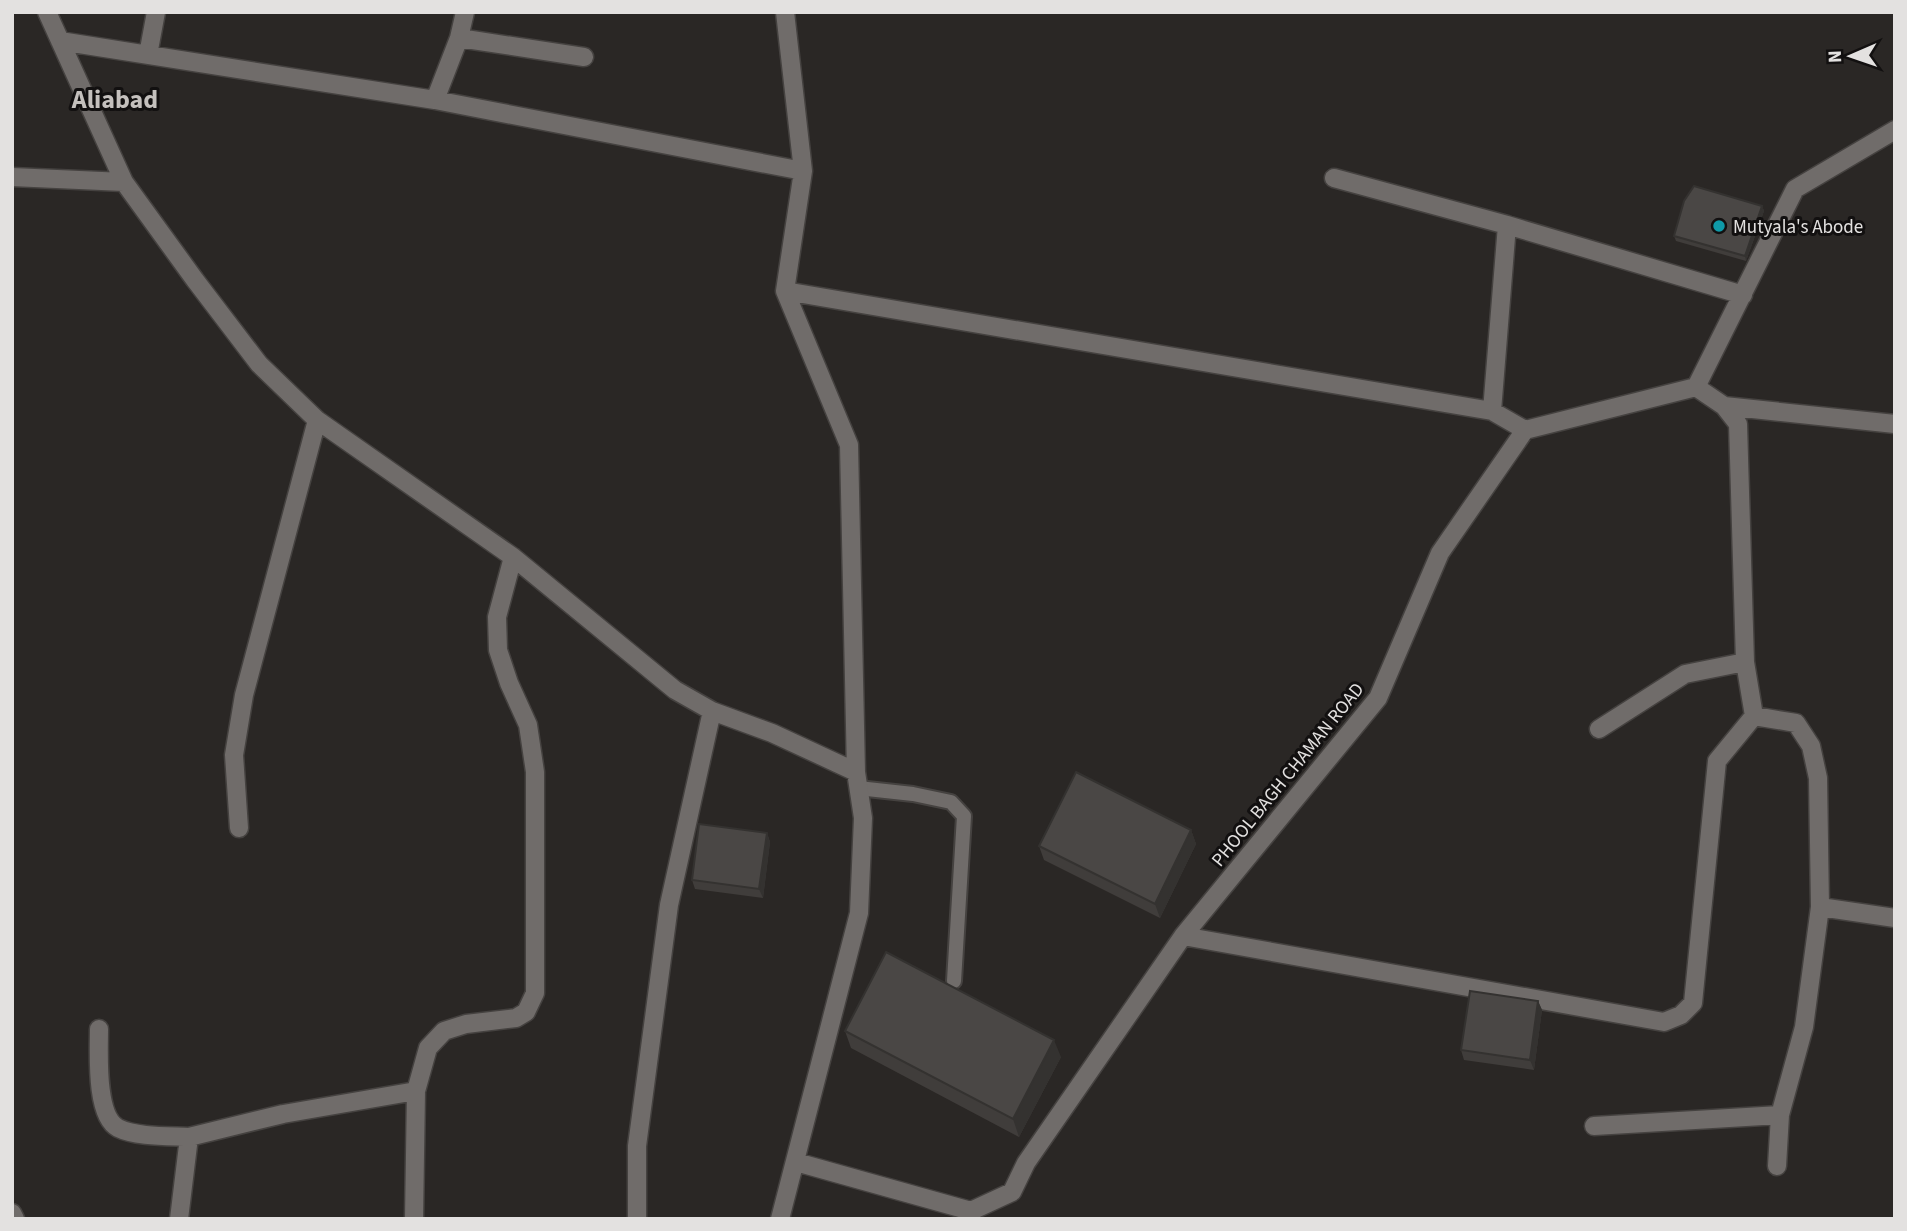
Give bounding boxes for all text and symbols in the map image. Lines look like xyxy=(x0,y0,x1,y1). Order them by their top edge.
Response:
north arrow xyxy=(1816,21,1886,91)
text: N xyxy=(1822,50,1849,63)
district label: Aliabad xyxy=(71,81,158,118)
place label: Mutyala's Abode xyxy=(1733,214,1863,241)
marker: Mutyala's Abode xyxy=(1711,218,1727,234)
street label: PHOOL BAGH CHAMAN ROAD xyxy=(1205,677,1371,873)

